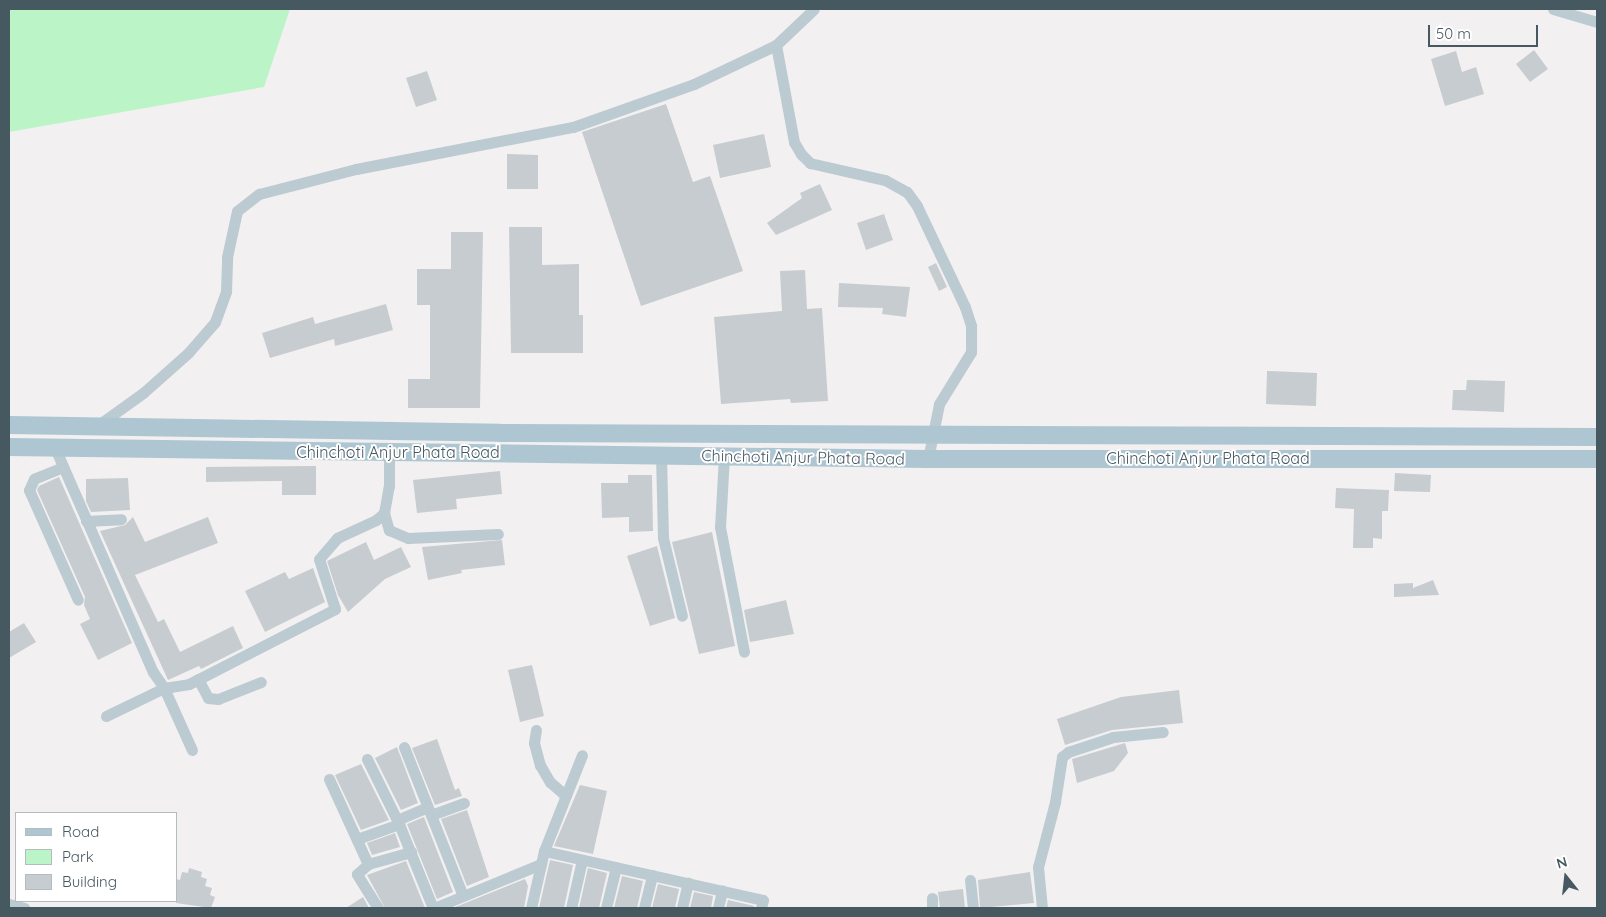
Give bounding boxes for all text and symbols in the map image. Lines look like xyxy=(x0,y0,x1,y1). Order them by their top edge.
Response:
scale bar xyxy=(1431,15,1541,47)
text: 50 m xyxy=(1436,24,1471,43)
street label: Chinchoti Anjur Phata Road xyxy=(296,442,500,462)
street label: Chinchoti Anjur Phata Road xyxy=(701,446,905,468)
street label: Chinchoti Anjur Phata Road xyxy=(1106,448,1310,468)
legend xyxy=(15,812,178,902)
text: Road xyxy=(62,822,99,841)
text: Park xyxy=(62,847,94,866)
north arrow xyxy=(1541,852,1591,902)
text: N xyxy=(1554,853,1569,873)
text: Building xyxy=(62,872,117,891)

